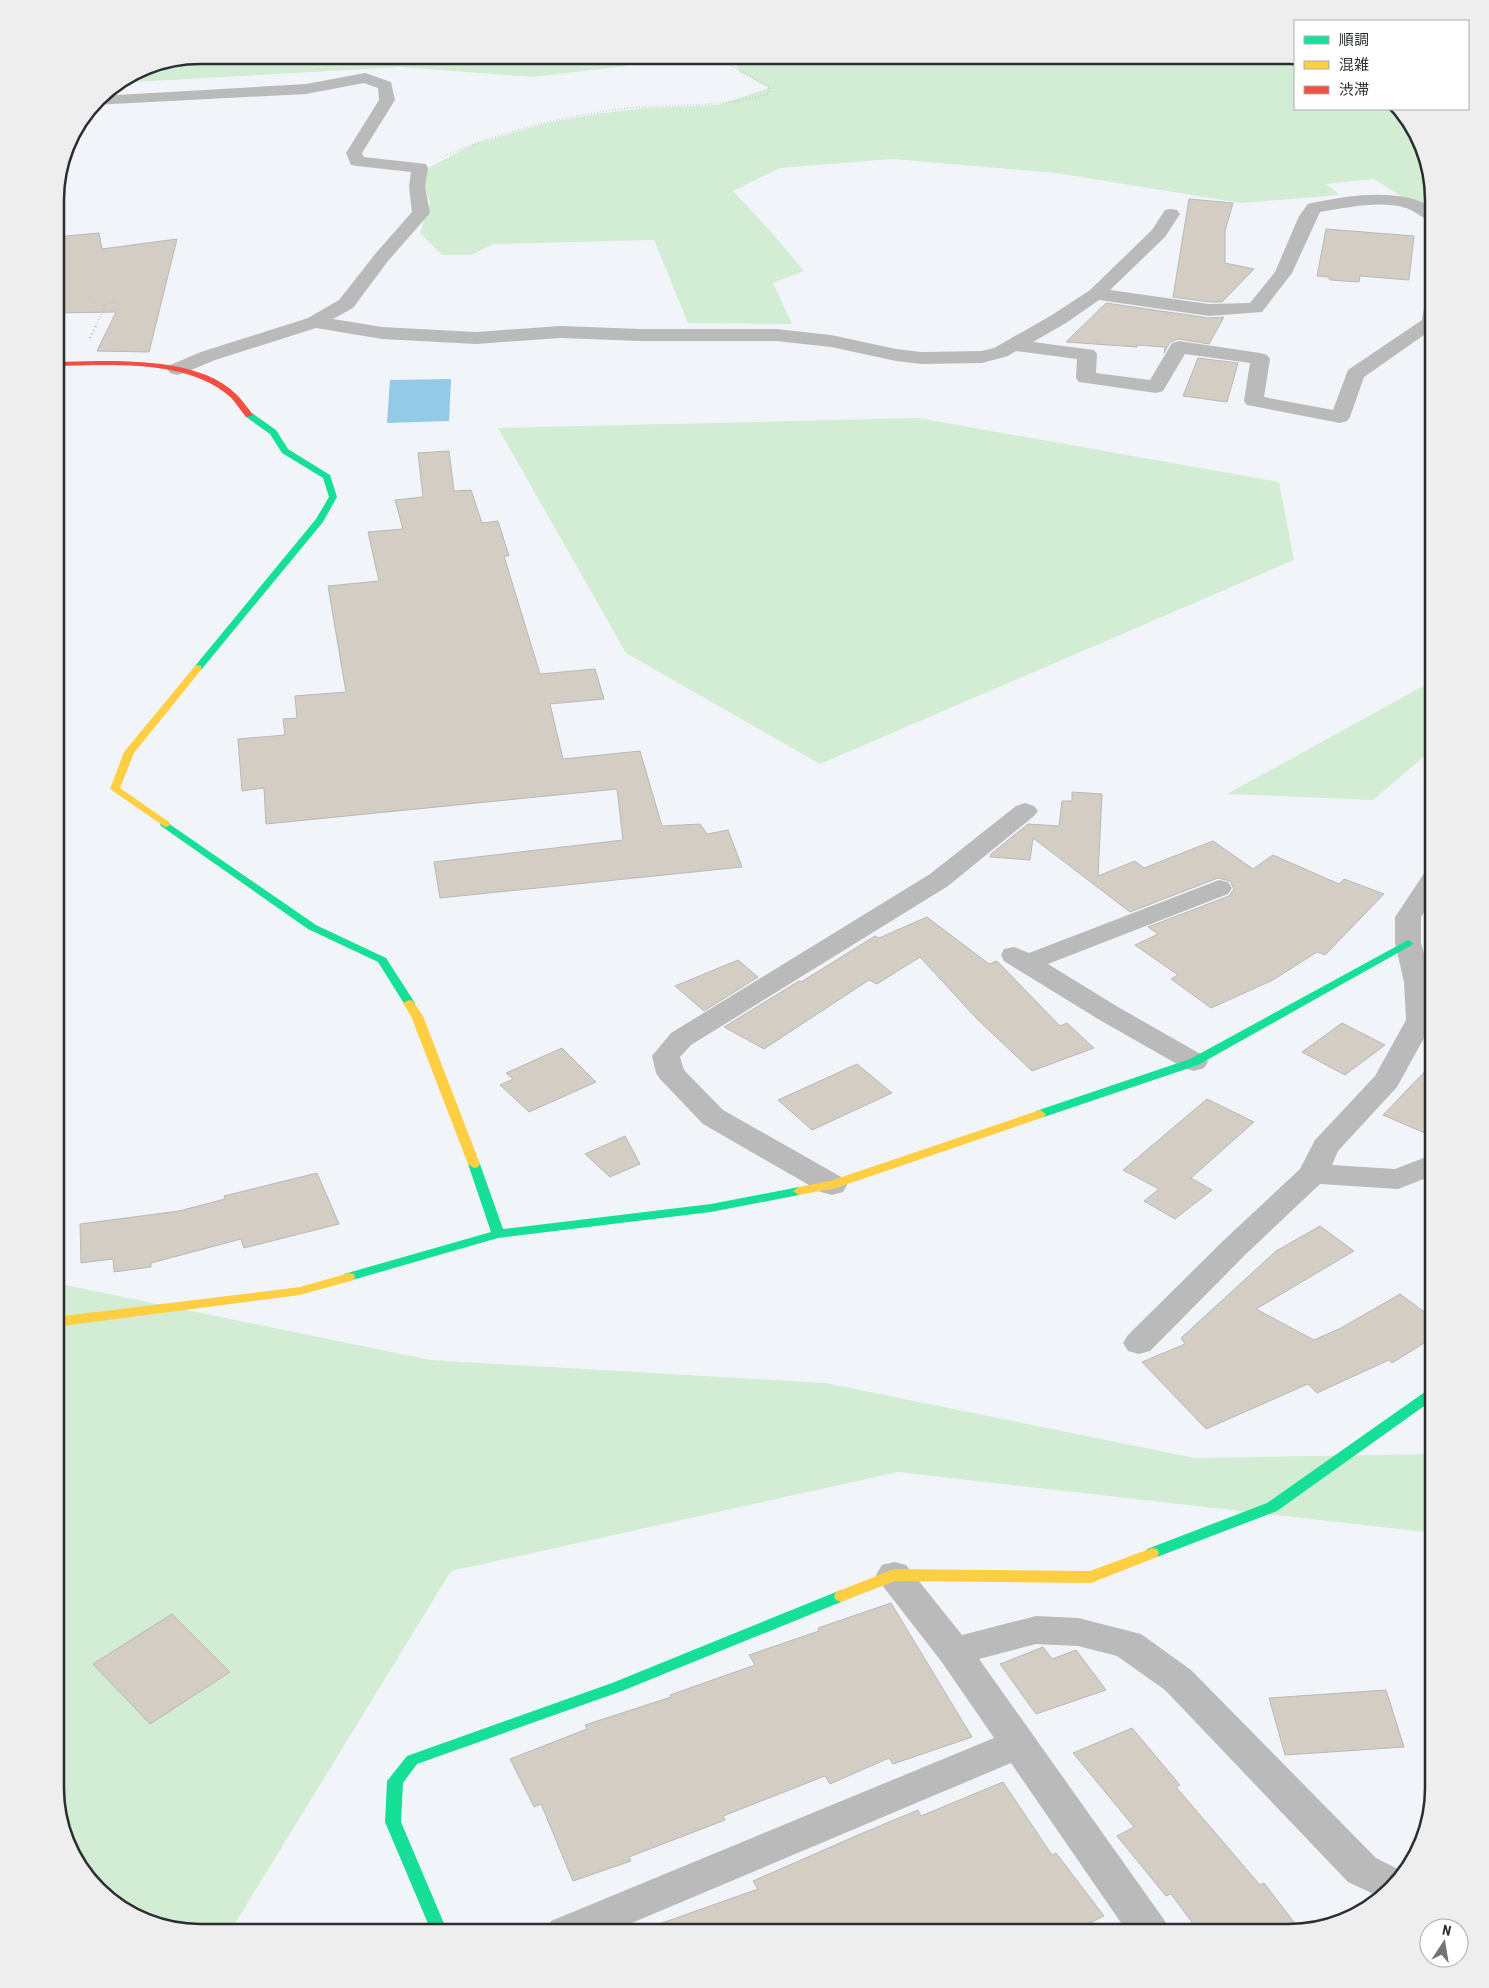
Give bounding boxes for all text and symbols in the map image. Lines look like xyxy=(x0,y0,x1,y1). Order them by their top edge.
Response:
legend xyxy=(1294,20,1469,110)
text: 順調 xyxy=(1339,31,1369,49)
text: 混雑 xyxy=(1339,56,1369,74)
text: 渋滞 xyxy=(1339,81,1369,99)
north arrow xyxy=(1419,1918,1469,1968)
text: N xyxy=(1441,1922,1453,1939)

